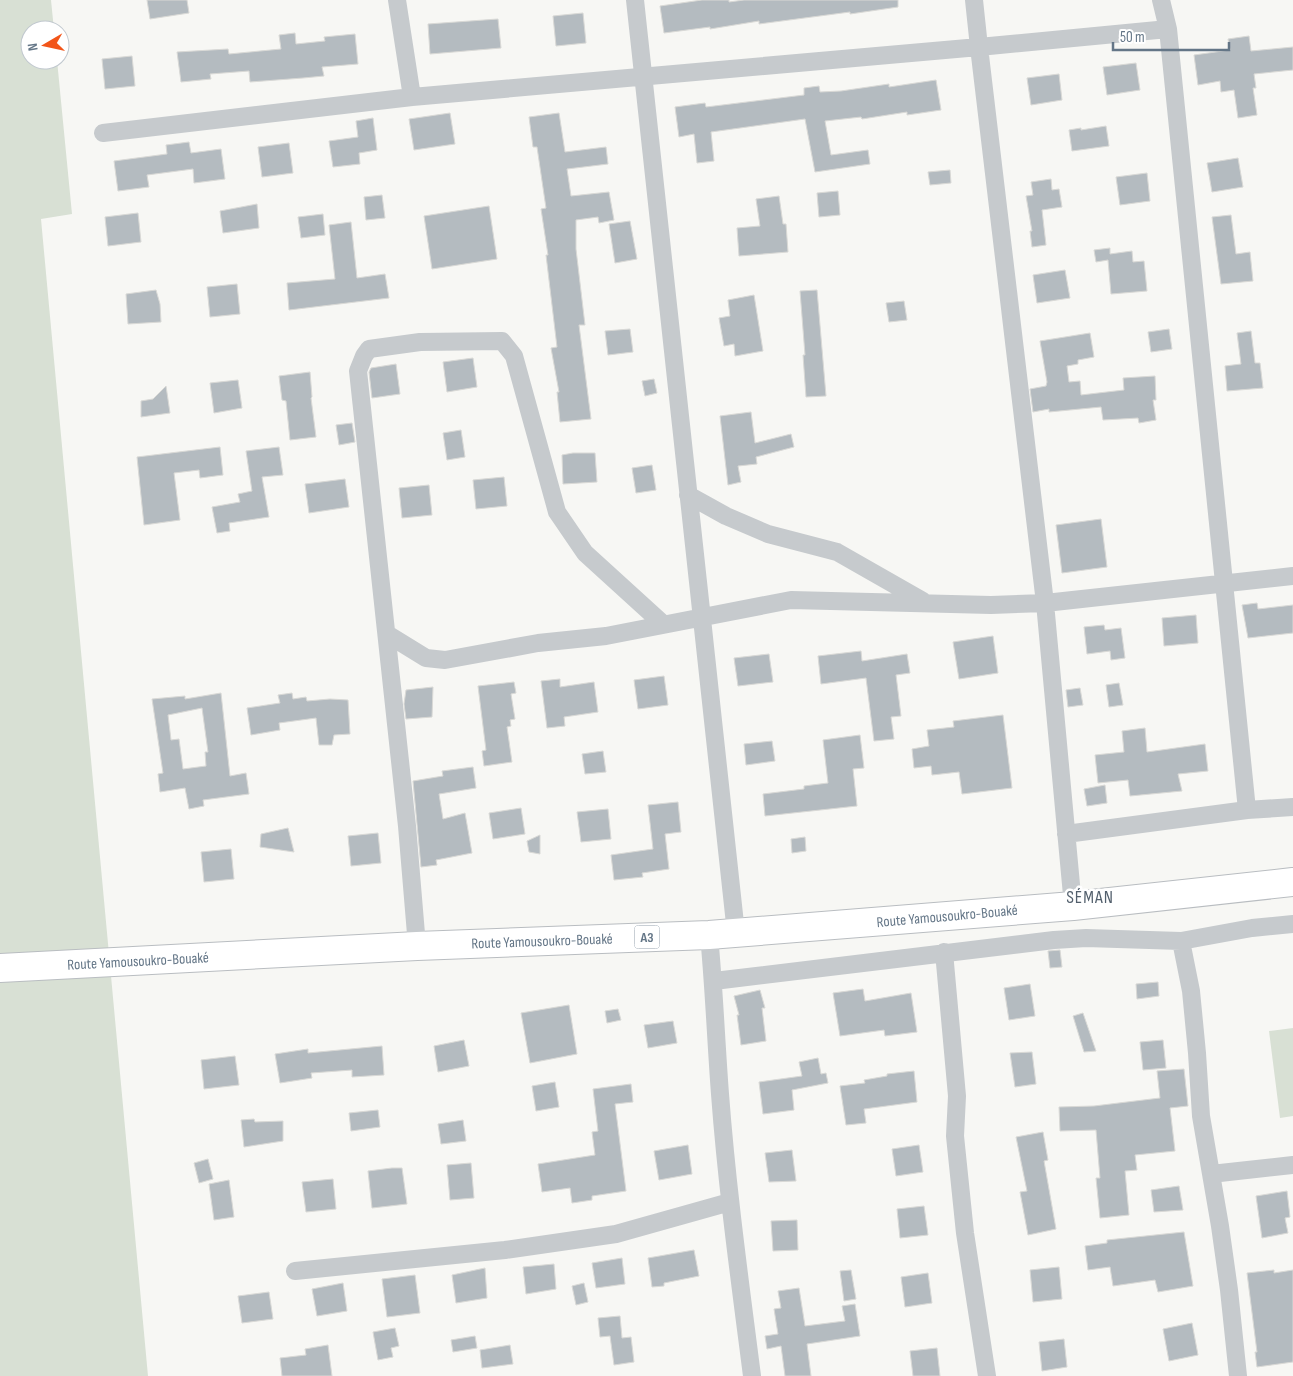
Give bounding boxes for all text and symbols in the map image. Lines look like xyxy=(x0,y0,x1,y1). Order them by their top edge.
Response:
north arrow xyxy=(20,20,70,70)
scale bar xyxy=(1113,20,1229,52)
text: 50 m xyxy=(1120,28,1145,47)
text: N xyxy=(24,42,42,52)
district label: SÉMAN xyxy=(1066,887,1114,908)
street label: Route Yamousoukro-Bouaké xyxy=(876,901,1018,932)
road number: A3 xyxy=(634,926,660,949)
street label: Route Yamousoukro-Bouaké xyxy=(471,930,613,953)
street label: Route Yamousoukro-Bouaké xyxy=(67,948,209,975)

